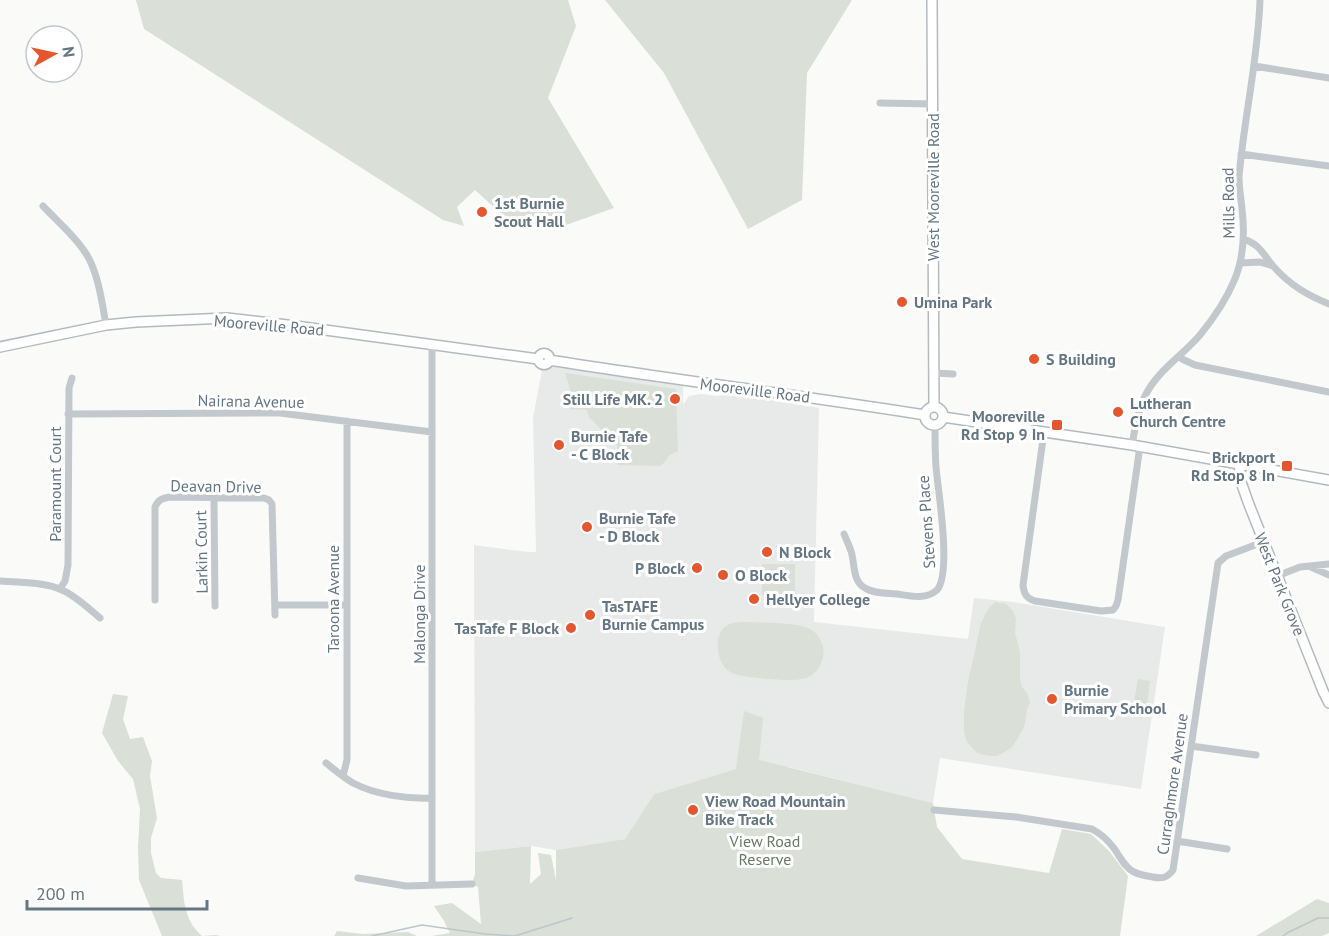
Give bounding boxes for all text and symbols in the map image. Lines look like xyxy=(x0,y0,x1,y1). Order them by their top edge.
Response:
north arrow xyxy=(24,24,84,84)
text: N xyxy=(58,45,79,59)
street label: West Mooreville Road xyxy=(923,113,943,261)
street label: Mills Road xyxy=(1217,167,1239,239)
place label: 1st Burnie Scout Hall xyxy=(494,193,564,231)
marker: 1st Burnie Scout Hall xyxy=(475,205,489,219)
place label: Umina Park xyxy=(914,292,992,312)
marker: Umina Park xyxy=(895,295,909,309)
street label: Mooreville Road xyxy=(213,310,325,340)
place label: S Building xyxy=(1046,349,1116,369)
marker: S Building xyxy=(1027,352,1041,366)
street label: Mooreville Road xyxy=(699,373,811,407)
place label: Still Life MK. 2 xyxy=(563,389,663,409)
street label: Nairana Avenue xyxy=(197,390,305,412)
marker: Still Life MK. 2 xyxy=(668,392,682,406)
place label: Lutheran Church Centre xyxy=(1130,393,1226,431)
marker: Lutheran Church Centre xyxy=(1111,405,1125,419)
place label: Mooreville Rd Stop 9 In xyxy=(961,406,1045,444)
marker: Mooreville Rd Stop 9 In xyxy=(1050,418,1064,432)
street label: Paramount Court xyxy=(45,426,65,542)
place label: Burnie Tafe - C Block xyxy=(571,426,648,464)
marker: Burnie Tafe - C Block xyxy=(552,438,566,452)
place label: Brickport Rd Stop 8 In xyxy=(1191,447,1275,485)
marker: Brickport Rd Stop 8 In xyxy=(1280,459,1294,473)
street label: Deavan Drive xyxy=(170,475,262,497)
street label: Stevens Place xyxy=(913,475,939,569)
place label: Burnie Tafe - D Block xyxy=(599,508,676,546)
street label: Larkin Court xyxy=(190,510,212,594)
marker: Burnie Tafe - D Block xyxy=(580,520,594,534)
street label: West Park Grove xyxy=(1250,529,1310,639)
place label: N Block xyxy=(779,542,831,562)
street label: Taroona Avenue xyxy=(323,545,343,653)
marker: N Block xyxy=(760,545,774,559)
place label: P Block xyxy=(635,558,685,578)
marker: P Block xyxy=(690,561,704,575)
street label: Malonga Drive xyxy=(409,564,429,664)
place label: O Block xyxy=(735,565,787,585)
marker: O Block xyxy=(716,568,730,582)
place label: Hellyer College xyxy=(766,589,870,609)
marker: Hellyer College xyxy=(747,592,761,606)
place label: TasTAFE Burnie Campus xyxy=(602,596,705,634)
marker: TasTAFE Burnie Campus xyxy=(583,608,597,622)
place label: TasTafe F Block xyxy=(455,618,559,638)
marker: TasTafe F Block xyxy=(564,621,578,635)
place label: Burnie Primary School xyxy=(1064,680,1166,718)
marker: Burnie Primary School xyxy=(1045,692,1059,706)
street label: Curraghmore Avenue xyxy=(1152,712,1192,856)
place label: View Road Mountain Bike Track xyxy=(704,791,846,829)
marker: View Road Mountain Bike Track xyxy=(686,803,700,817)
park label: View Road Reserve xyxy=(729,831,800,869)
scale bar xyxy=(27,873,207,911)
text: 200 m xyxy=(36,882,85,905)

